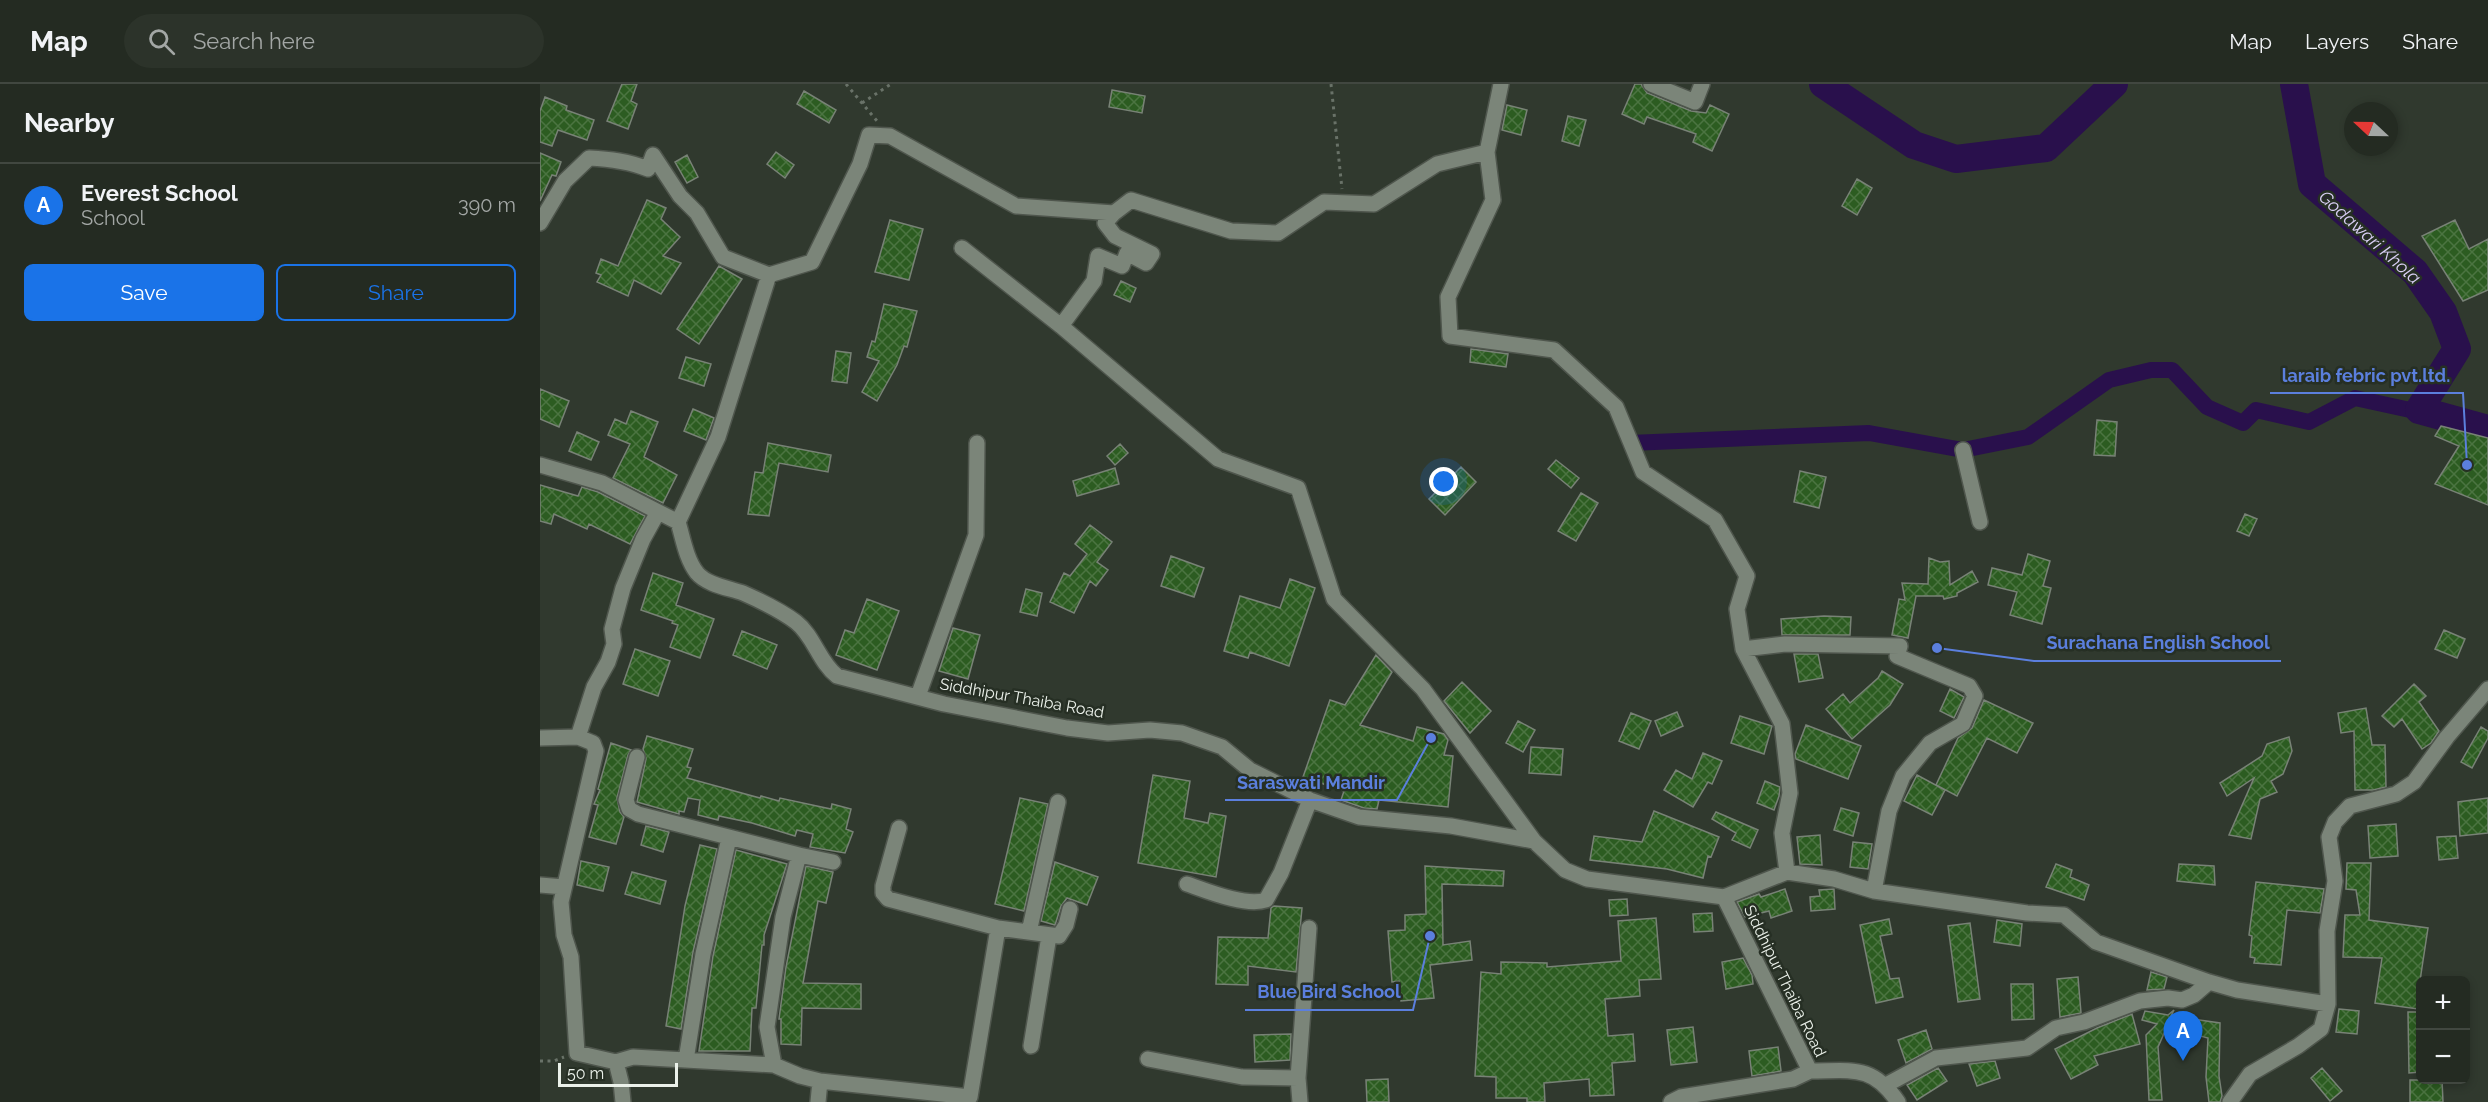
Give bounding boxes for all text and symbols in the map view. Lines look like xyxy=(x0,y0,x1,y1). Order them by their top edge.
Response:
search box xyxy=(124,14,544,68)
text: Map xyxy=(30,25,88,58)
icon: search xyxy=(145,25,178,58)
text: Search here xyxy=(193,28,315,54)
text: Map xyxy=(2229,29,2272,54)
text: Layers xyxy=(2305,29,2369,54)
text: Share xyxy=(2402,29,2458,54)
north arrow xyxy=(2344,102,2398,156)
text: Nearby xyxy=(24,108,114,138)
text: Everest School xyxy=(81,180,238,206)
water label: Godawari Khola xyxy=(2315,186,2425,288)
text: A xyxy=(37,193,50,217)
text: 390 m xyxy=(458,193,516,217)
text: School xyxy=(81,206,145,230)
button: Save xyxy=(24,264,264,321)
button: Share xyxy=(276,264,516,321)
callout: laraib febric pvt.ltd. xyxy=(2270,357,2463,393)
text: laraib febric pvt.ltd. xyxy=(2282,365,2450,386)
your location xyxy=(1429,467,1458,496)
callout: Surachana English School xyxy=(2034,625,2281,661)
text: Surachana English School xyxy=(2046,632,2270,653)
street label: Siddhipur Thaiba Road xyxy=(938,674,1106,722)
callout: Saraswati Mandir xyxy=(1225,764,1397,800)
text: Saraswati Mandir xyxy=(1237,772,1385,793)
street label: Siddhipur Thaiba Road xyxy=(1740,902,1830,1060)
callout: Blue Bird School xyxy=(1245,974,1413,1010)
map controls xyxy=(2416,976,2470,1084)
button: + xyxy=(2416,976,2470,1030)
text: Blue Bird School xyxy=(1257,981,1401,1002)
pin: A xyxy=(2164,1012,2202,1061)
button: − xyxy=(2416,1030,2470,1084)
scale bar xyxy=(558,1060,678,1088)
text: 50 m xyxy=(567,1064,604,1083)

